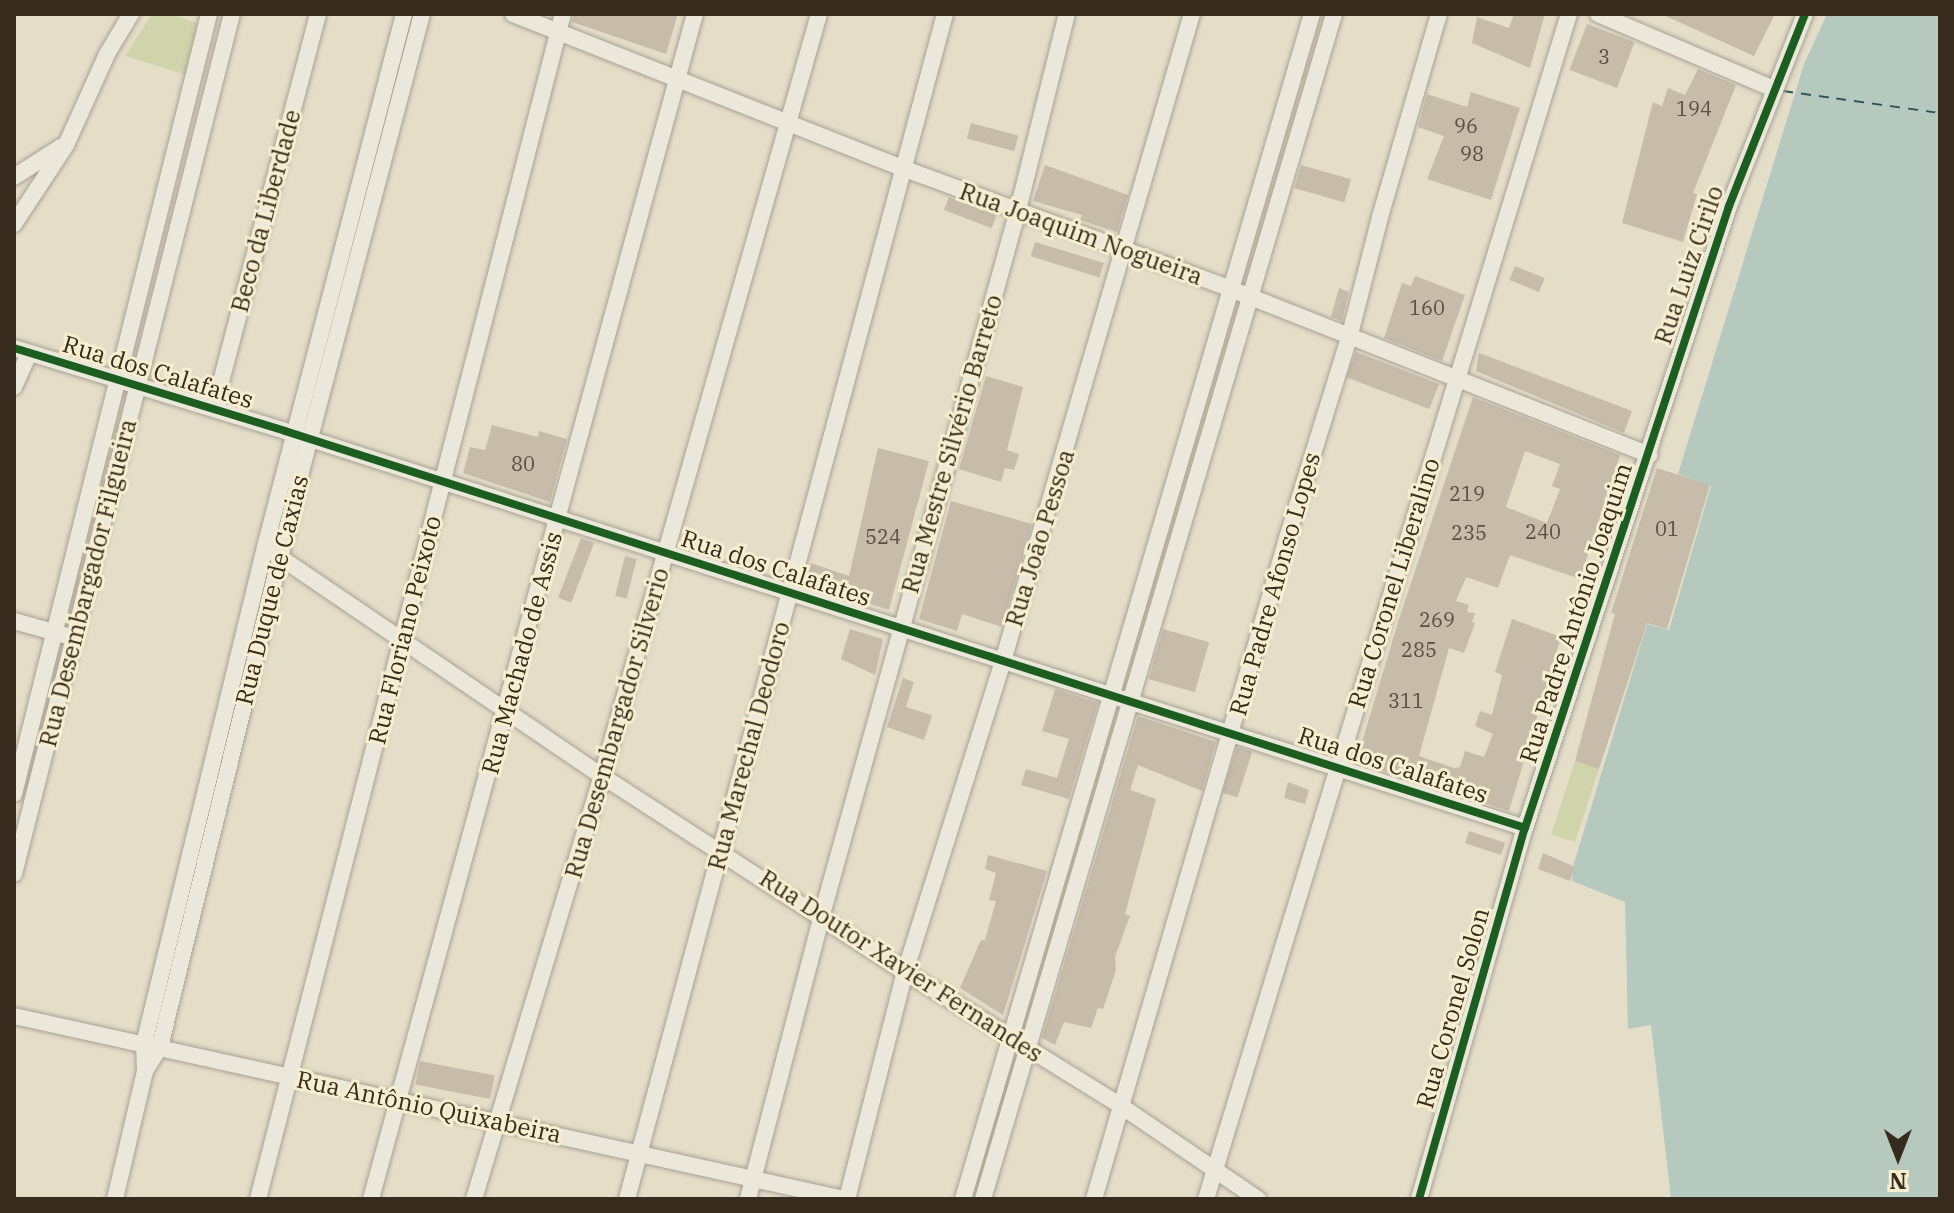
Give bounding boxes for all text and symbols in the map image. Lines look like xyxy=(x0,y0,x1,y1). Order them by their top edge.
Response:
house number: 3 xyxy=(1598,44,1610,68)
house number: 194 xyxy=(1676,96,1712,120)
street label: Beco da Liberdade xyxy=(225,107,307,315)
house number: 96 xyxy=(1454,113,1478,137)
house number: 98 xyxy=(1460,141,1484,165)
street label: Rua Joaquim Nogueira xyxy=(956,177,1206,291)
street label: Rua Luiz Cirilo xyxy=(1648,182,1730,348)
street label: Rua Mestre Silvério Barreto xyxy=(896,291,1008,597)
house number: 160 xyxy=(1409,295,1445,319)
street label: Rua dos Calafates xyxy=(59,329,257,415)
street label: Rua Desembargador Filgueira xyxy=(33,416,143,750)
street label: Rua João Pessoa xyxy=(999,446,1081,630)
street label: Rua Padre Afonso Lopes xyxy=(1224,449,1326,719)
house number: 80 xyxy=(511,451,535,475)
street label: Rua Coronel Liberalino xyxy=(1342,454,1446,712)
street label: Rua Padre Antônio Joaquim xyxy=(1514,459,1638,767)
street label: Rua Duque de Caxias xyxy=(229,472,315,708)
house number: 219 xyxy=(1449,481,1485,505)
street label: Rua Floriano Peixoto xyxy=(363,513,447,747)
house number: 01 xyxy=(1655,516,1679,540)
house number: 240 xyxy=(1525,519,1561,543)
house number: 235 xyxy=(1451,520,1487,544)
street label: Rua dos Calafates xyxy=(678,524,874,612)
house number: 524 xyxy=(865,524,901,548)
street label: Rua Machado de Assis xyxy=(476,529,568,777)
street label: Rua Desembargador Silverio xyxy=(559,564,675,882)
house number: 269 xyxy=(1419,607,1455,631)
street label: Rua Marechal Deodoro xyxy=(702,619,796,873)
house number: 285 xyxy=(1401,637,1437,661)
house number: 311 xyxy=(1388,688,1424,712)
street label: Rua dos Calafates xyxy=(1295,721,1491,809)
street label: Rua Doutor Xavier Fernandes xyxy=(754,864,1048,1068)
street label: Rua Coronel Solon xyxy=(1411,904,1495,1112)
street label: Rua Antônio Quixabeira xyxy=(294,1065,564,1149)
north arrow xyxy=(1858,1117,1938,1197)
text: N xyxy=(1889,1167,1907,1196)

